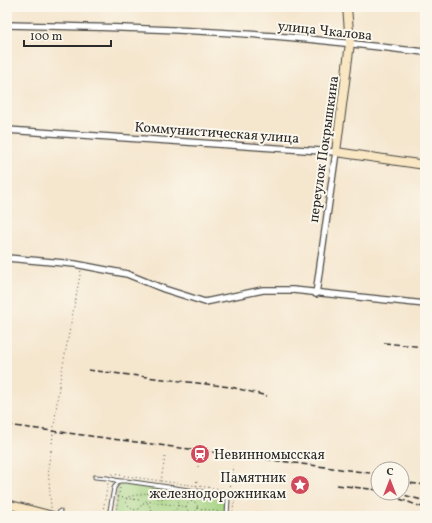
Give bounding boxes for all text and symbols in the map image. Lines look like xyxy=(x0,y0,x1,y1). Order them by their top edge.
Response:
street label: улица Чкалова xyxy=(277,17,373,46)
scale bar xyxy=(24,22,111,48)
text: 100 m xyxy=(30,29,63,45)
street label: переулок Покрышкина xyxy=(305,75,344,224)
street label: Коммунистическая улица xyxy=(134,118,300,149)
station icon: Невинномысская xyxy=(189,443,211,465)
place label: Невинномысская xyxy=(214,446,325,465)
north arrow xyxy=(370,461,410,501)
text: С xyxy=(386,465,394,480)
place label: Памятник железнодорожникам xyxy=(149,469,287,504)
place icon: Памятник железнодорожникам xyxy=(289,474,311,496)

